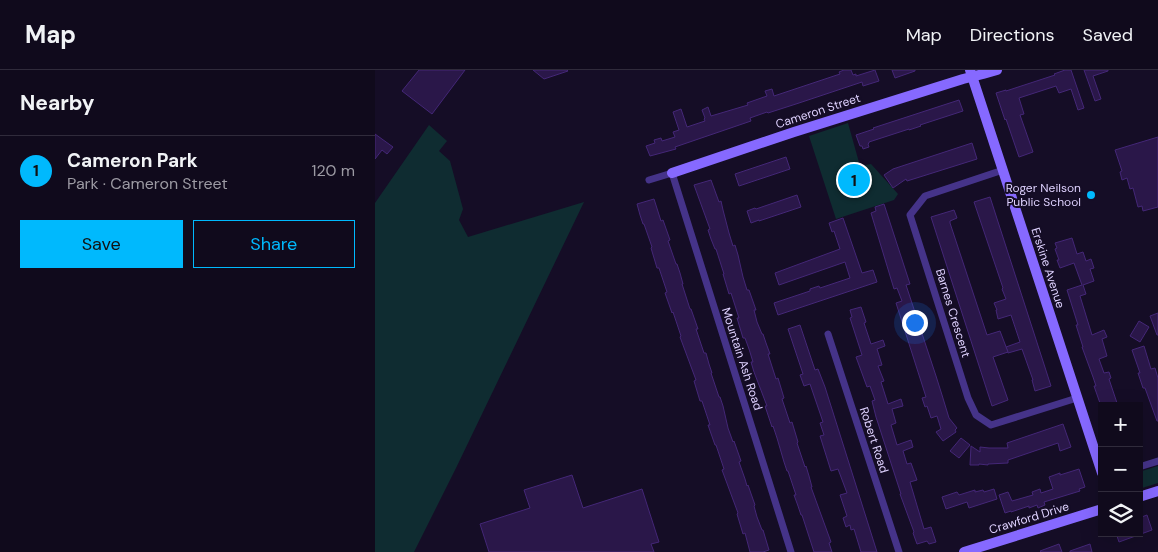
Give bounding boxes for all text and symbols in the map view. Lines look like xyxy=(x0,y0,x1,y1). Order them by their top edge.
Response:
text: Map xyxy=(25,19,76,50)
text: Map xyxy=(906,23,942,47)
text: Directions xyxy=(970,23,1055,47)
text: Saved xyxy=(1083,23,1133,47)
text: Nearby xyxy=(20,89,94,117)
street label: Cameron Street xyxy=(774,90,863,132)
text: Cameron Park xyxy=(67,148,198,173)
text: 1 xyxy=(33,160,39,181)
text: 120 m xyxy=(311,160,355,181)
pin: 1 xyxy=(838,161,870,199)
text: Park · Cameron Street xyxy=(67,173,228,194)
place label: Roger Neilson Public School xyxy=(1006,180,1081,210)
marker: Roger Neilson Public School xyxy=(1085,189,1097,201)
button: Save xyxy=(20,220,183,268)
button: Share xyxy=(193,220,355,268)
street label: Erskine Avenue xyxy=(1027,226,1069,311)
street label: Barnes Crescent xyxy=(932,267,974,360)
street label: Mountain Ash Road xyxy=(718,306,766,412)
your location xyxy=(902,310,928,336)
map controls xyxy=(1098,402,1143,537)
button: + xyxy=(1098,402,1143,447)
street label: Robert Road xyxy=(856,405,892,475)
button: − xyxy=(1098,447,1143,492)
button: layers xyxy=(1098,492,1143,537)
street label: Crawford Drive xyxy=(987,498,1071,538)

